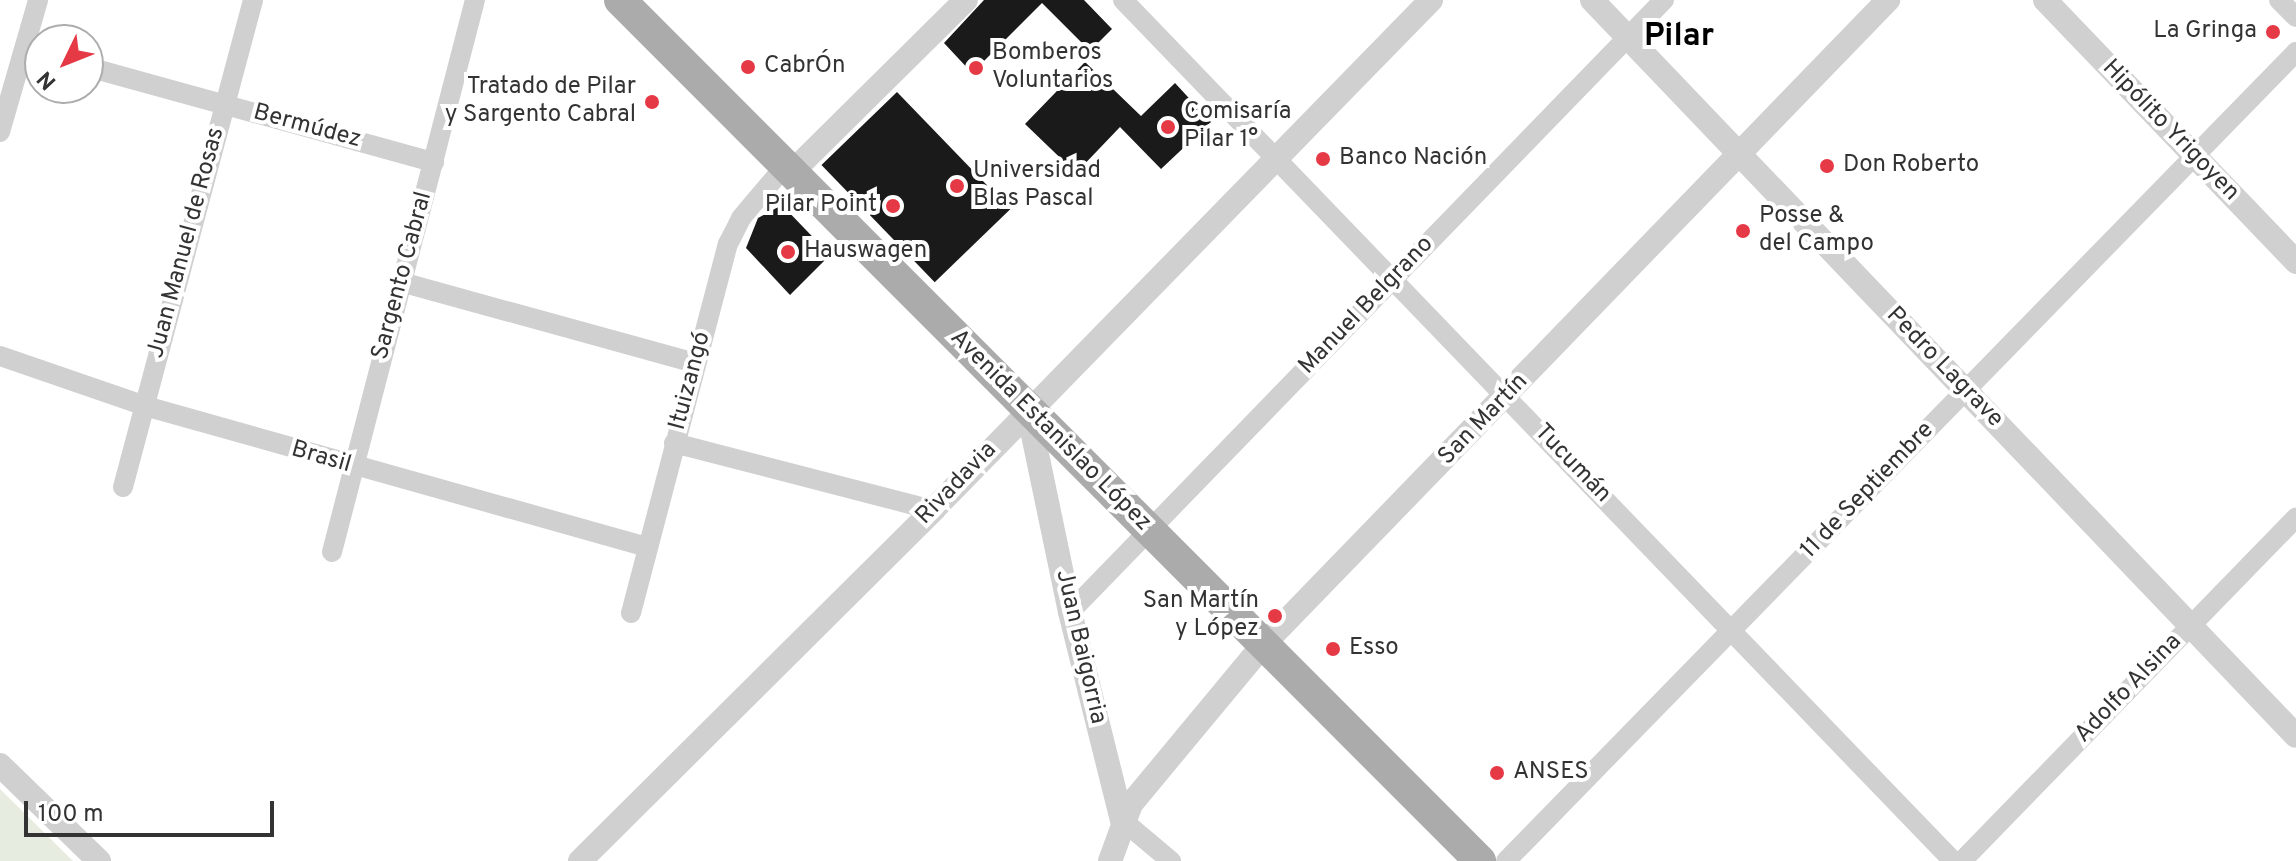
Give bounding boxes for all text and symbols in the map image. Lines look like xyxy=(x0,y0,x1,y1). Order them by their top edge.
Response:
district label: Pilar xyxy=(1644,18,1714,56)
place label: La Gringa xyxy=(2153,18,2257,46)
marker: La Gringa xyxy=(2264,23,2282,41)
north arrow xyxy=(24,24,104,104)
place label: Bomberos Voluntarios xyxy=(992,40,1113,96)
place label: CabrÓn xyxy=(764,53,846,81)
street label: Hipólito Yrigoyen xyxy=(2095,54,2245,208)
marker: CabrÓn xyxy=(739,58,757,76)
marker: Bomberos Voluntarios xyxy=(967,59,985,77)
text: N xyxy=(32,64,63,94)
place label: Tratado de Pilar y Sargento Cabral xyxy=(445,74,636,130)
marker: Tratado de Pilar y Sargento Cabral xyxy=(643,93,661,111)
street label: Bermúdez xyxy=(250,99,364,155)
place label: Comisaría Pilar 1° xyxy=(1184,99,1291,155)
marker: Comisaría Pilar 1° xyxy=(1159,118,1177,136)
street label: Juan Manuel de Rosas xyxy=(142,125,232,361)
place label: Banco Nación xyxy=(1339,145,1487,173)
marker: Banco Nación xyxy=(1314,150,1332,168)
place label: Don Roberto xyxy=(1843,152,1979,180)
marker: Don Roberto xyxy=(1818,157,1836,175)
place label: Universidad Blas Pascal xyxy=(973,158,1101,214)
marker: Universidad Blas Pascal xyxy=(948,177,966,195)
street label: Sargento Cabral xyxy=(367,189,439,363)
place label: Pilar Point xyxy=(765,192,877,220)
marker: Pilar Point xyxy=(884,197,902,215)
place label: Posse & del Campo xyxy=(1759,203,1874,259)
marker: Posse & del Campo xyxy=(1734,222,1752,240)
street label: Manuel Belgrano xyxy=(1294,231,1440,381)
place label: Hauswagen xyxy=(804,238,927,266)
marker: Hauswagen xyxy=(779,243,797,261)
street label: Pedro Lagrave xyxy=(1879,302,2009,434)
street label: Avenida Estanislao López xyxy=(943,324,1157,538)
street label: Ituizangó xyxy=(664,329,718,433)
street label: San Martín xyxy=(1433,368,1535,472)
street label: 11 de Septiembre xyxy=(1795,417,1941,565)
street label: Tucumán xyxy=(1527,419,1617,509)
street label: Brasil xyxy=(288,436,354,480)
street label: Rivadavia xyxy=(911,437,1003,531)
street label: Juan Baigorria xyxy=(1048,567,1112,727)
place label: San Martín y López xyxy=(1143,588,1259,644)
marker: San Martín y López xyxy=(1266,607,1284,625)
street label: Adolfo Alsina xyxy=(2069,628,2189,750)
place label: Esso xyxy=(1349,635,1399,663)
marker: Esso xyxy=(1324,640,1342,658)
place label: ANSES xyxy=(1513,759,1589,787)
marker: ANSES xyxy=(1488,764,1506,782)
scale bar xyxy=(28,785,278,835)
text: 100 m xyxy=(38,800,104,830)

